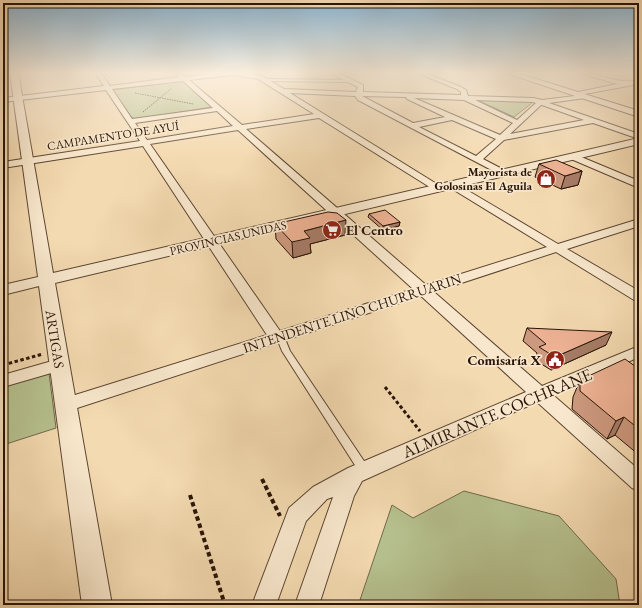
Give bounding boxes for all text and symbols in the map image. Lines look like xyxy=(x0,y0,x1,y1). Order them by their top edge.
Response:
street label: CAMPAMENTO DE AYUÍ xyxy=(46,118,180,154)
place label: Mayorista de Golosinas El Aguila xyxy=(435,164,533,194)
shop icon: Mayorista de Golosinas El Aguila xyxy=(535,168,557,190)
street label: PROVINCIAS UNIDAS xyxy=(168,217,288,259)
supermarket icon: El Centro xyxy=(321,219,343,241)
place label: El Centro xyxy=(346,221,403,239)
street label: INTENDENTE LINO CHURRUARIN xyxy=(240,269,464,357)
street label: ARTIGAS xyxy=(41,308,68,369)
public building icon: Comisaría X xyxy=(544,349,566,371)
place label: Comisaría X xyxy=(468,351,541,369)
street label: ALMIRANTE COCHRANE xyxy=(398,363,595,463)

